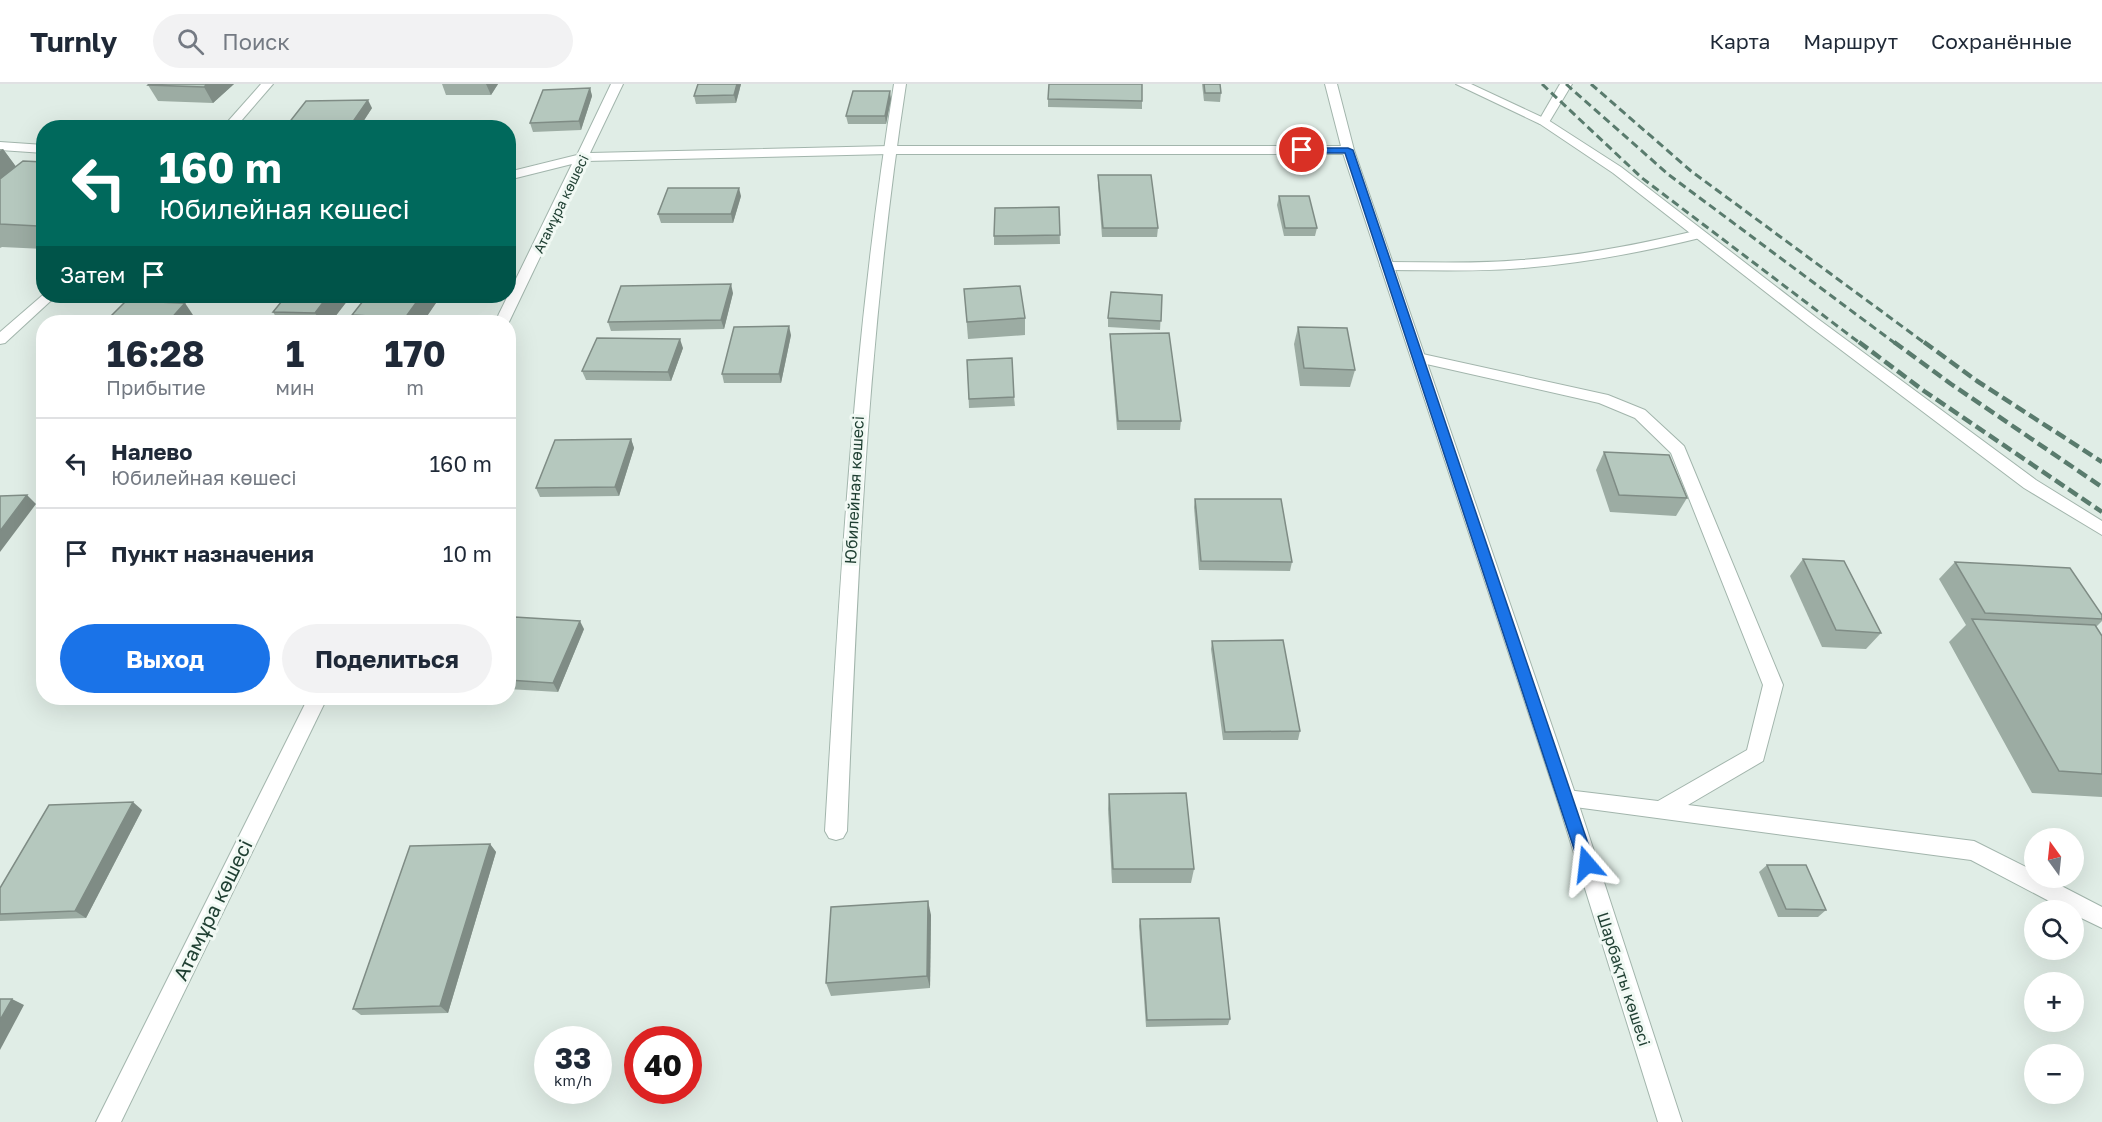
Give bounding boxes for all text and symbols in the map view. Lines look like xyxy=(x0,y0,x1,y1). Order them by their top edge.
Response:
search box xyxy=(153,14,573,68)
text: Turnly xyxy=(30,25,117,58)
icon: search xyxy=(174,25,207,58)
text: Поиск xyxy=(222,28,290,55)
text: Карта xyxy=(1709,28,1770,54)
text: Маршрут xyxy=(1803,28,1898,54)
text: Сохранённые xyxy=(1931,28,2072,54)
pin xyxy=(1276,124,1327,175)
icon: arrive xyxy=(1285,133,1318,166)
text: 160 m xyxy=(159,142,282,192)
icon: left xyxy=(60,144,138,222)
street label: Атамұра көшесі xyxy=(529,152,593,256)
text: Юбилейная көшесі xyxy=(159,193,410,225)
icon: arrive xyxy=(137,258,170,291)
text: Затем xyxy=(60,261,125,288)
text: 16:28 xyxy=(107,332,205,375)
text: 1 xyxy=(286,332,304,375)
text: 170 xyxy=(384,332,446,375)
text: Прибытие xyxy=(106,375,206,399)
text: мин xyxy=(276,375,314,399)
text: m xyxy=(406,375,424,399)
street label: Юбилейная көшесі xyxy=(840,415,868,565)
text: Налево xyxy=(111,438,193,465)
icon: left xyxy=(60,447,93,480)
text: 160 m xyxy=(429,450,492,477)
text: Юбилейная көшесі xyxy=(111,465,297,489)
icon: arrive xyxy=(60,537,93,570)
text: Пункт назначения xyxy=(111,540,314,567)
text: 10 m xyxy=(443,540,492,567)
button: Выход xyxy=(60,624,270,693)
button: Поделиться xyxy=(282,624,492,693)
north arrow xyxy=(2024,828,2084,888)
map controls xyxy=(2024,828,2084,1104)
position arrow xyxy=(1555,832,1619,896)
street label: Атамұра көшесі xyxy=(168,835,257,984)
button: search xyxy=(2024,900,2084,960)
street label: Шарбақты көшесі xyxy=(1593,910,1655,1048)
button: + xyxy=(2024,972,2084,1032)
speed limit sign: 40 xyxy=(624,1026,702,1104)
text: 33 xyxy=(555,1040,591,1076)
button: − xyxy=(2024,1044,2084,1104)
text: km/h xyxy=(554,1071,592,1089)

